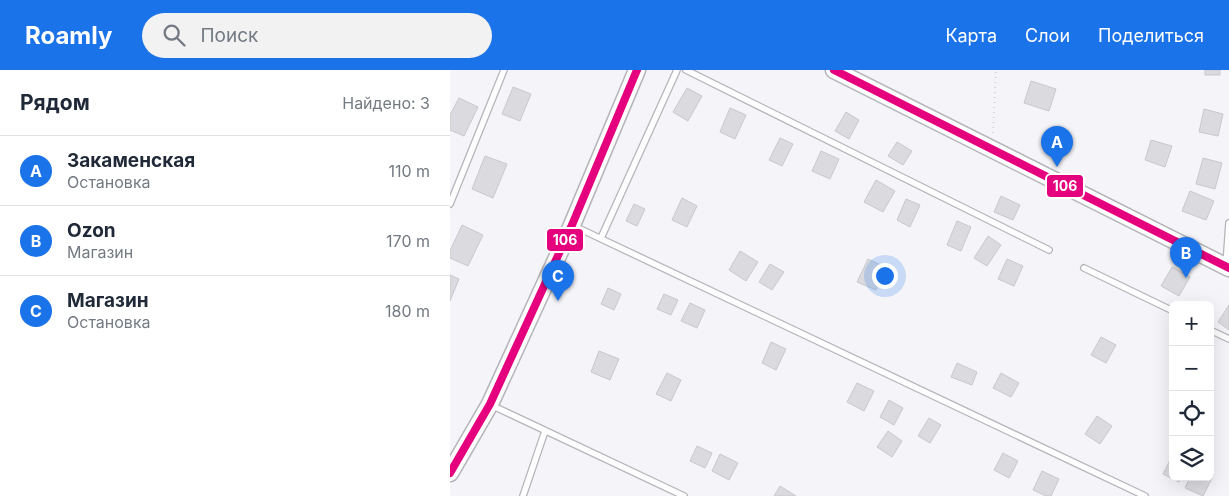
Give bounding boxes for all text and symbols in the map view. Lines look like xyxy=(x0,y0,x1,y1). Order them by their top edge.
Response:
search box xyxy=(142,13,492,58)
text: Roamly xyxy=(25,21,112,50)
icon: search xyxy=(160,21,188,49)
text: Поиск xyxy=(200,24,258,47)
text: Карта xyxy=(945,25,997,46)
text: Слои xyxy=(1025,25,1070,46)
text: Поделиться xyxy=(1098,25,1204,46)
text: Рядом xyxy=(20,90,90,115)
text: Найдено: 3 xyxy=(342,93,430,113)
pin: A xyxy=(1041,126,1073,167)
text: Закаменская xyxy=(67,149,195,172)
text: A xyxy=(30,161,42,181)
text: 110 m xyxy=(388,161,430,181)
text: Остановка xyxy=(67,172,151,192)
line badge: 106 xyxy=(1046,174,1084,198)
text: 106 xyxy=(1053,177,1077,194)
text: Ozon xyxy=(67,219,116,242)
line badge: 106 xyxy=(546,228,584,252)
text: B xyxy=(31,231,41,251)
text: 170 m xyxy=(386,231,430,251)
text: 106 xyxy=(553,231,577,248)
pin: B xyxy=(1170,237,1202,278)
text: Магазин xyxy=(67,242,133,262)
pin: C xyxy=(542,260,574,301)
your location xyxy=(872,263,898,289)
text: Магазин xyxy=(67,289,149,312)
text: C xyxy=(30,301,42,321)
text: 180 m xyxy=(385,301,430,321)
map controls xyxy=(1169,301,1214,481)
button: + xyxy=(1169,301,1214,346)
text: Остановка xyxy=(67,312,151,332)
button: − xyxy=(1169,346,1214,391)
button: locate xyxy=(1169,391,1214,436)
button: layers xyxy=(1169,436,1214,481)

